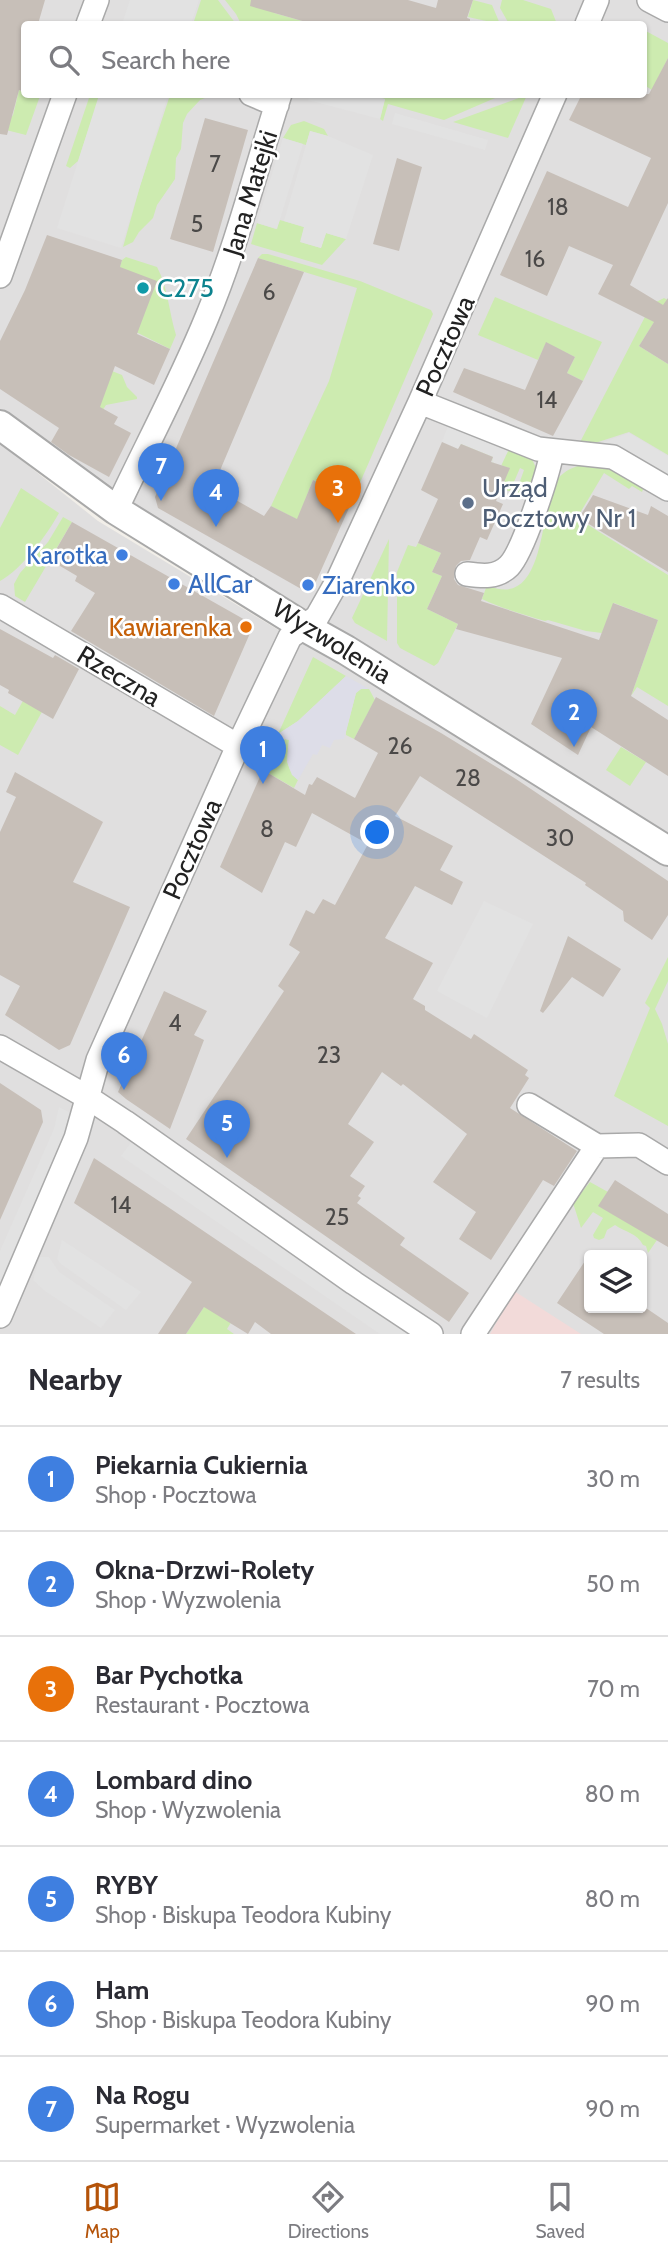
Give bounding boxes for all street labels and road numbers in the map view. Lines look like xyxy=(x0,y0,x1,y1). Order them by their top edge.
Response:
street label: Jana Matejki xyxy=(215,126,284,261)
street label: Pocztowa xyxy=(409,290,482,401)
street label: Wyzwolenia xyxy=(266,592,398,691)
street label: Rzeczna xyxy=(71,639,167,714)
street label: Pocztowa xyxy=(156,793,229,904)

